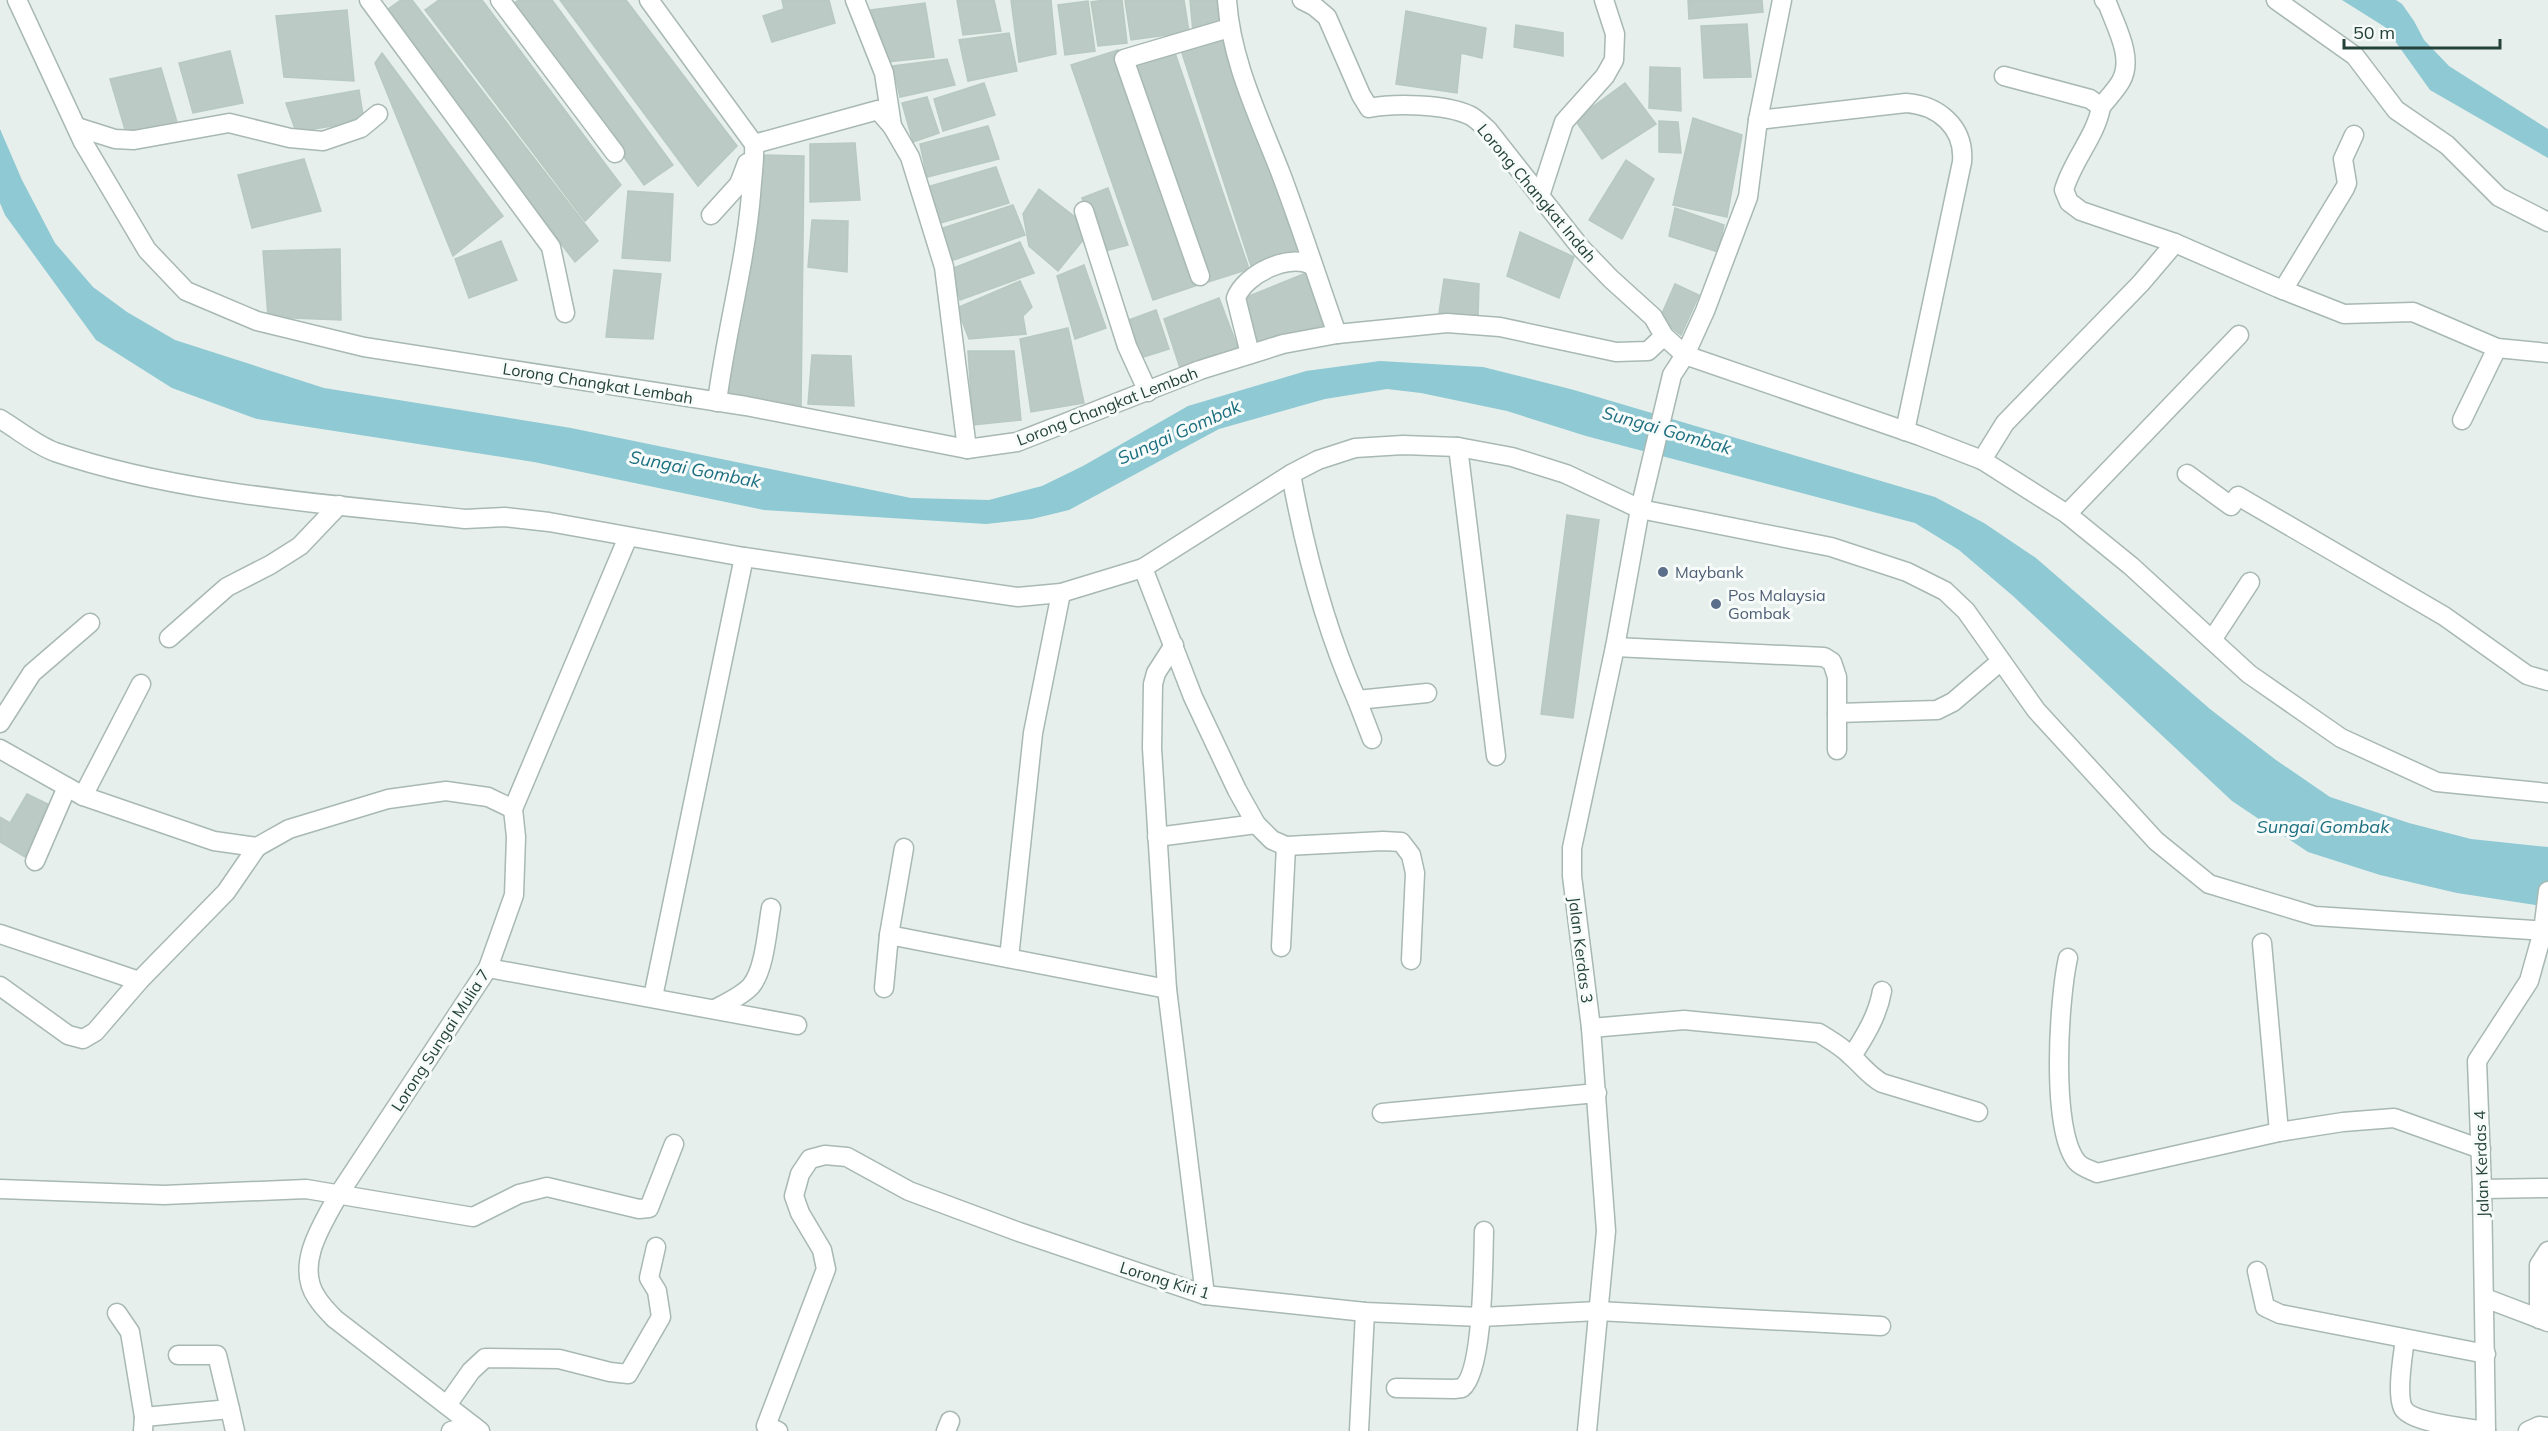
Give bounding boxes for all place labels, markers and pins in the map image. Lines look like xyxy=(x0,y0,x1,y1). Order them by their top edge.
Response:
place label: Maybank xyxy=(1675,562,1744,582)
marker: Maybank xyxy=(1656,565,1670,579)
place label: Pos Malaysia Gombak xyxy=(1728,585,1826,623)
marker: Pos Malaysia Gombak xyxy=(1709,597,1723,611)

